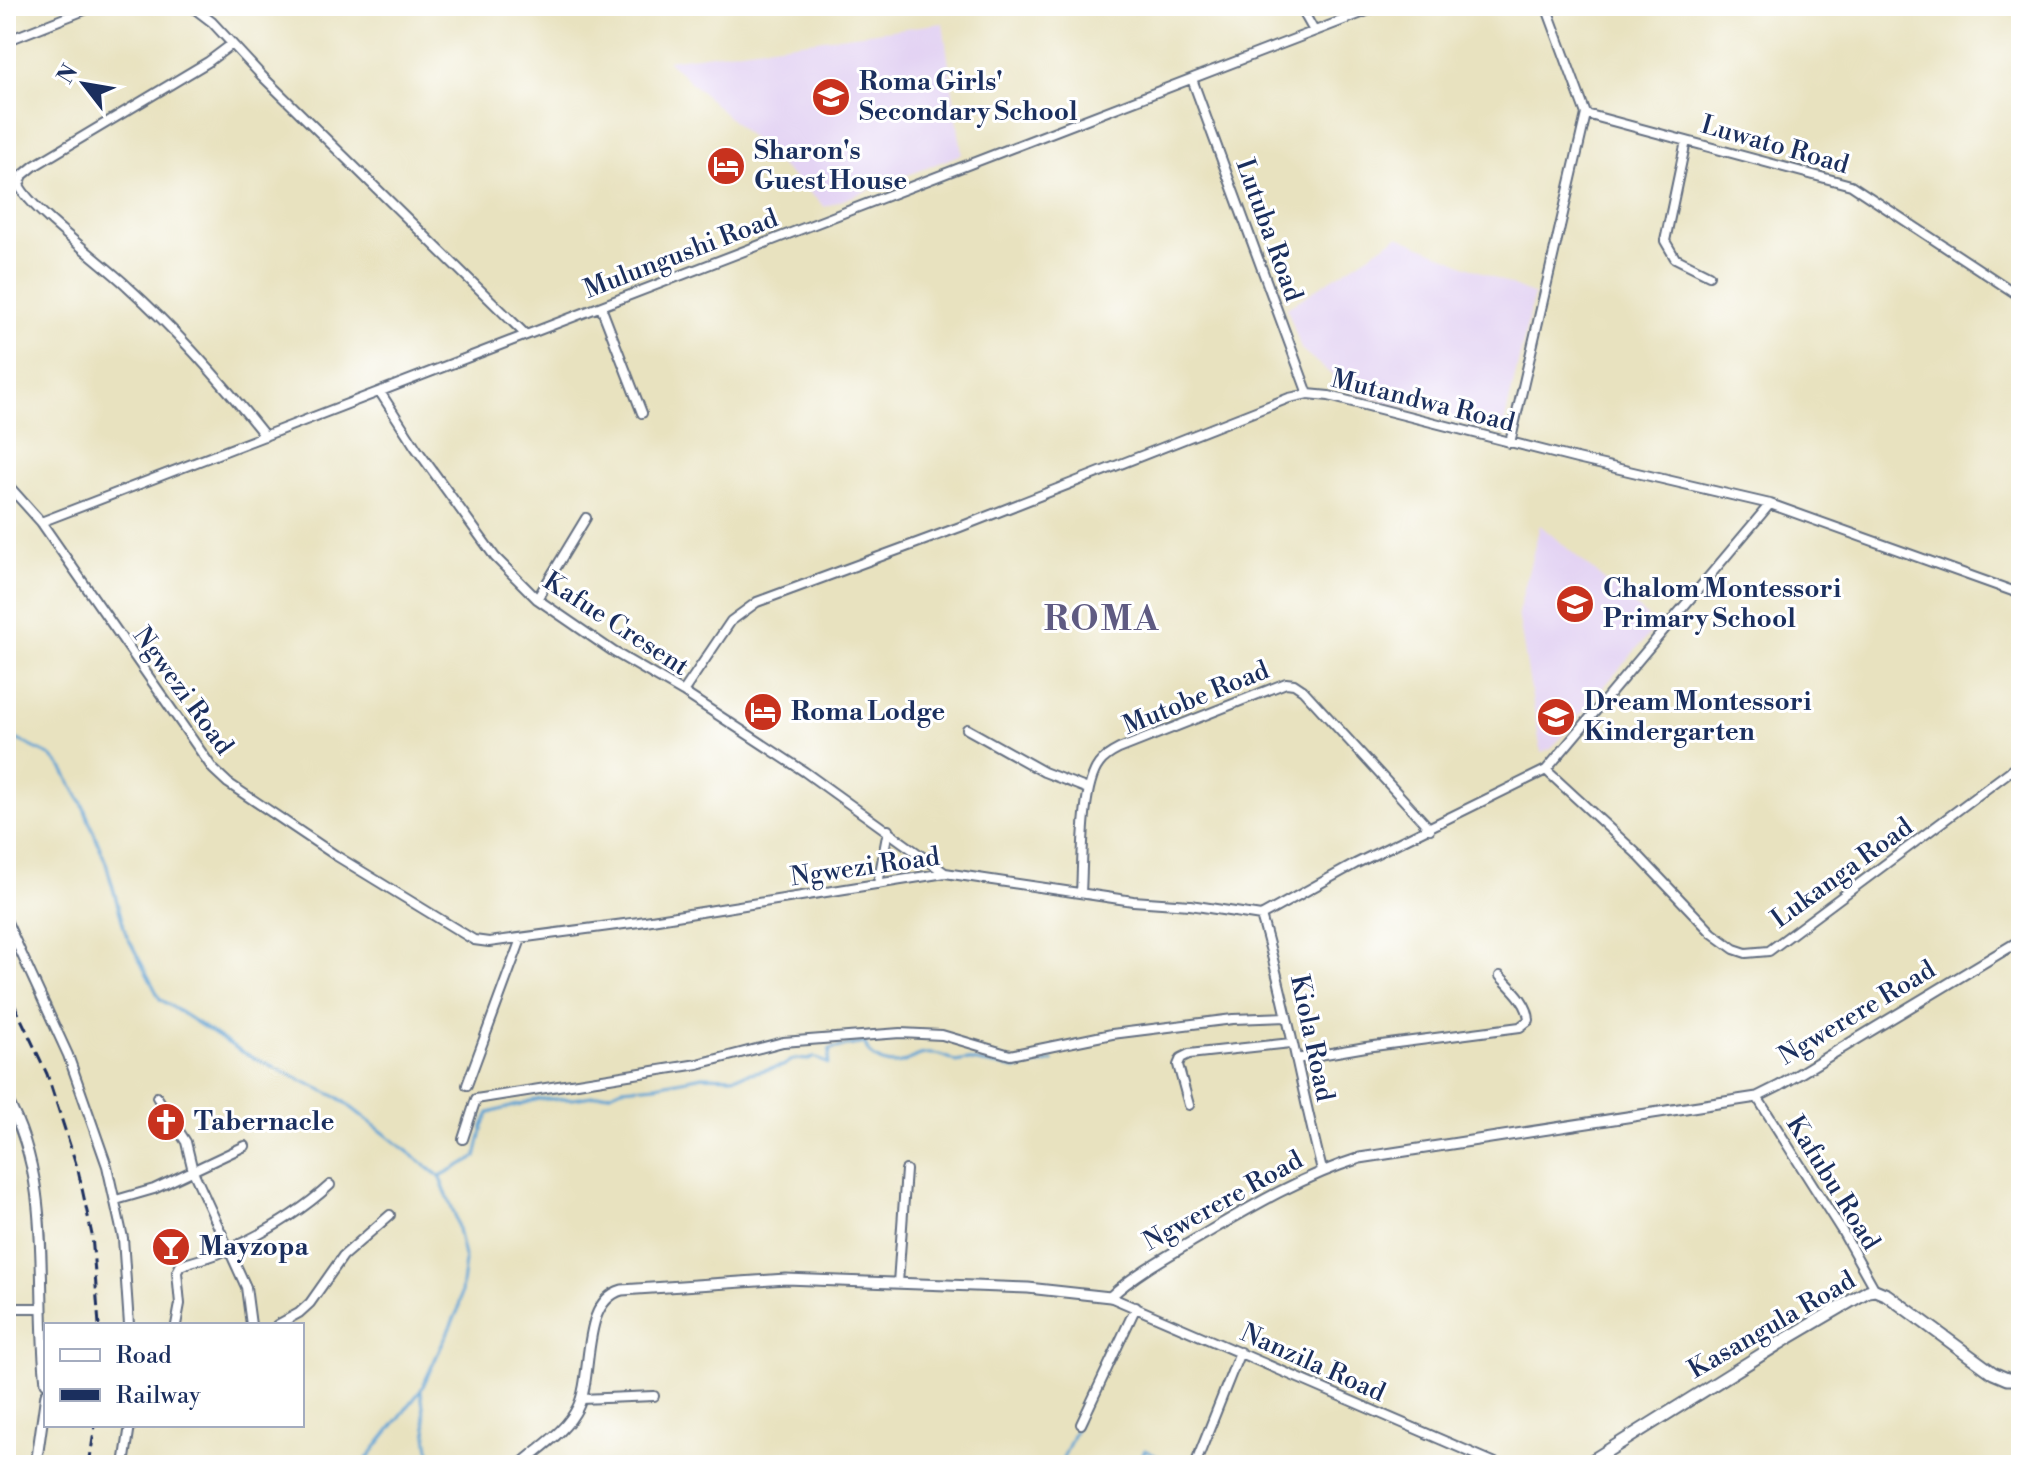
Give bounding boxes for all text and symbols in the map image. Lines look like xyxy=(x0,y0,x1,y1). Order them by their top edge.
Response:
north arrow xyxy=(44,44,124,124)
text: N xyxy=(52,60,85,89)
place label: Roma Girls' Secondary School xyxy=(859,66,1078,128)
school or university icon: Roma Girls' Secondary School xyxy=(810,76,852,118)
street label: Luwato Road xyxy=(1697,109,1853,181)
place label: Sharon's Guest House xyxy=(754,135,907,197)
hotel icon: Sharon's Guest House xyxy=(705,145,747,187)
street label: Lutuba Road xyxy=(1228,154,1310,306)
street label: Mulungushi Road xyxy=(579,202,783,306)
street label: Mutandwa Road xyxy=(1328,363,1518,439)
street label: Kafue Cresent xyxy=(537,565,695,683)
place label: Chalom Montessori Primary School xyxy=(1603,573,1841,635)
school or university icon: Chalom Montessori Primary School xyxy=(1554,583,1596,625)
district label: ROMA xyxy=(1044,599,1160,641)
street label: Ngwezi Road xyxy=(126,621,240,761)
street label: Mutobe Road xyxy=(1118,654,1274,742)
place label: Dream Montessori Kindergarten xyxy=(1584,686,1812,748)
hotel icon: Roma Lodge xyxy=(742,691,784,733)
place label: Roma Lodge xyxy=(791,696,945,728)
school or university icon: Dream Montessori Kindergarten xyxy=(1535,696,1577,738)
street label: Lukanga Road xyxy=(1765,811,1919,935)
street label: Ngwezi Road xyxy=(788,841,942,893)
street label: Ngwerere Road xyxy=(1773,953,1942,1072)
street label: Kiola Road xyxy=(1283,972,1341,1104)
church icon: Tabernacle xyxy=(145,1101,187,1143)
place label: Tabernacle xyxy=(194,1106,334,1138)
street label: Kafubu Road xyxy=(1779,1110,1887,1256)
street label: Ngwerere Road xyxy=(1138,1144,1309,1258)
bar icon: Mayzopa xyxy=(150,1226,192,1268)
place label: Mayzopa xyxy=(199,1231,309,1263)
street label: Kasangula Road xyxy=(1683,1264,1862,1386)
street label: Nanzila Road xyxy=(1236,1317,1391,1409)
legend xyxy=(44,1323,304,1427)
text: Road xyxy=(116,1341,172,1371)
text: Railway xyxy=(116,1381,201,1411)

